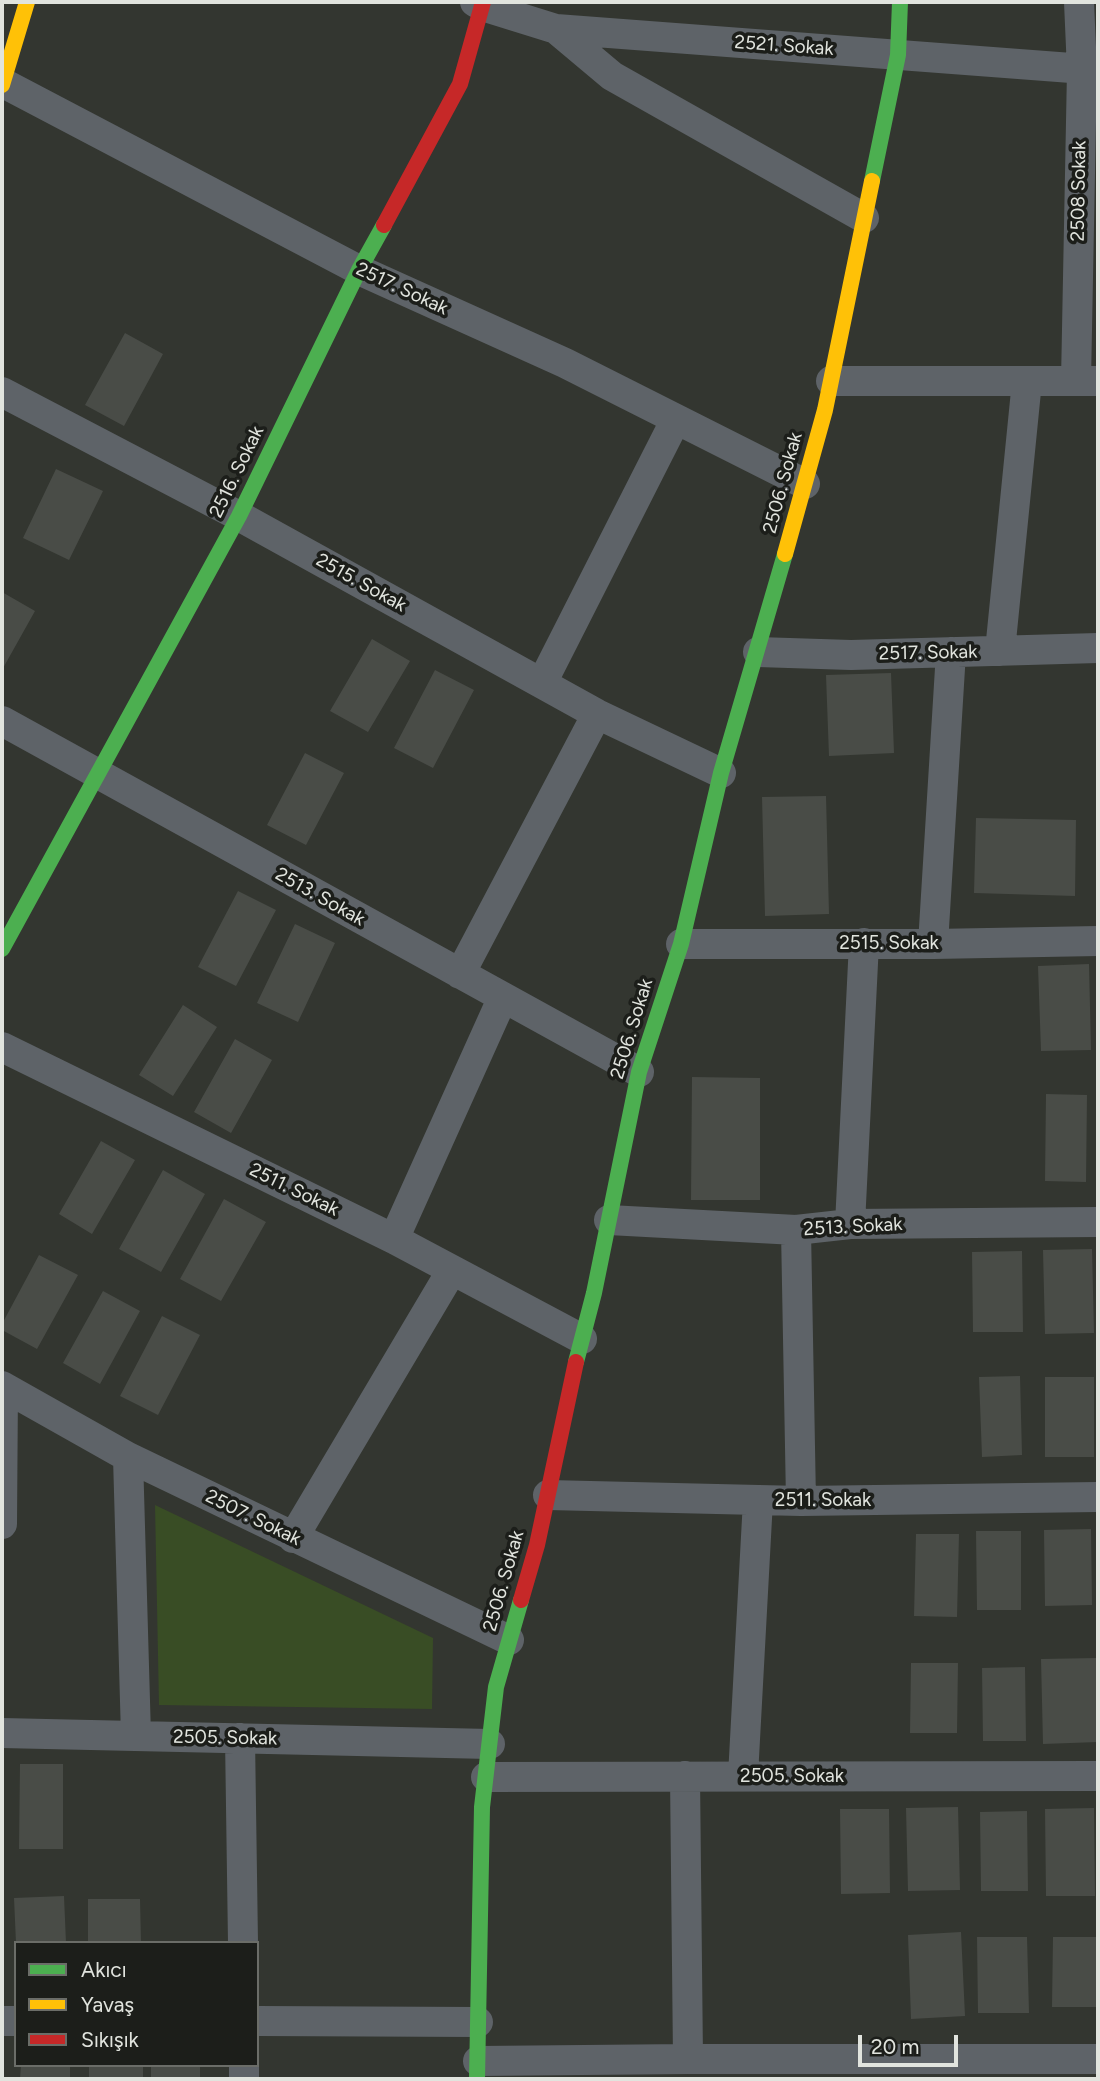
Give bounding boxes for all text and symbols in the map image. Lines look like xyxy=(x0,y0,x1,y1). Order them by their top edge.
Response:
street label: 2521. Sokak xyxy=(734,31,834,61)
street label: 2508 Sokak xyxy=(1067,140,1091,242)
street label: 2517. Sokak xyxy=(352,258,452,320)
street label: 2516. Sokak xyxy=(205,422,269,522)
street label: 2506. Sokak xyxy=(759,430,807,536)
street label: 2515. Sokak xyxy=(312,549,410,617)
street label: 2517. Sokak xyxy=(878,641,978,665)
street label: 2513. Sokak xyxy=(271,863,369,931)
street label: 2515. Sokak xyxy=(839,932,939,954)
street label: 2506. Sokak xyxy=(606,976,658,1082)
street label: 2511. Sokak xyxy=(246,1159,342,1221)
street label: 2513. Sokak xyxy=(803,1213,903,1241)
street label: 2507. Sokak xyxy=(202,1485,304,1551)
street label: 2511. Sokak xyxy=(775,1489,871,1511)
street label: 2506. Sokak xyxy=(479,1528,529,1634)
street label: 2505. Sokak xyxy=(173,1726,277,1750)
street label: 2505. Sokak xyxy=(740,1765,844,1787)
legend xyxy=(14,1941,259,2067)
text: Akıcı xyxy=(81,1957,127,1982)
text: Yavaş xyxy=(81,1992,134,2017)
scale bar xyxy=(862,2022,962,2066)
text: Sıkışık xyxy=(81,2027,139,2052)
text: 20 m xyxy=(871,2034,919,2059)

